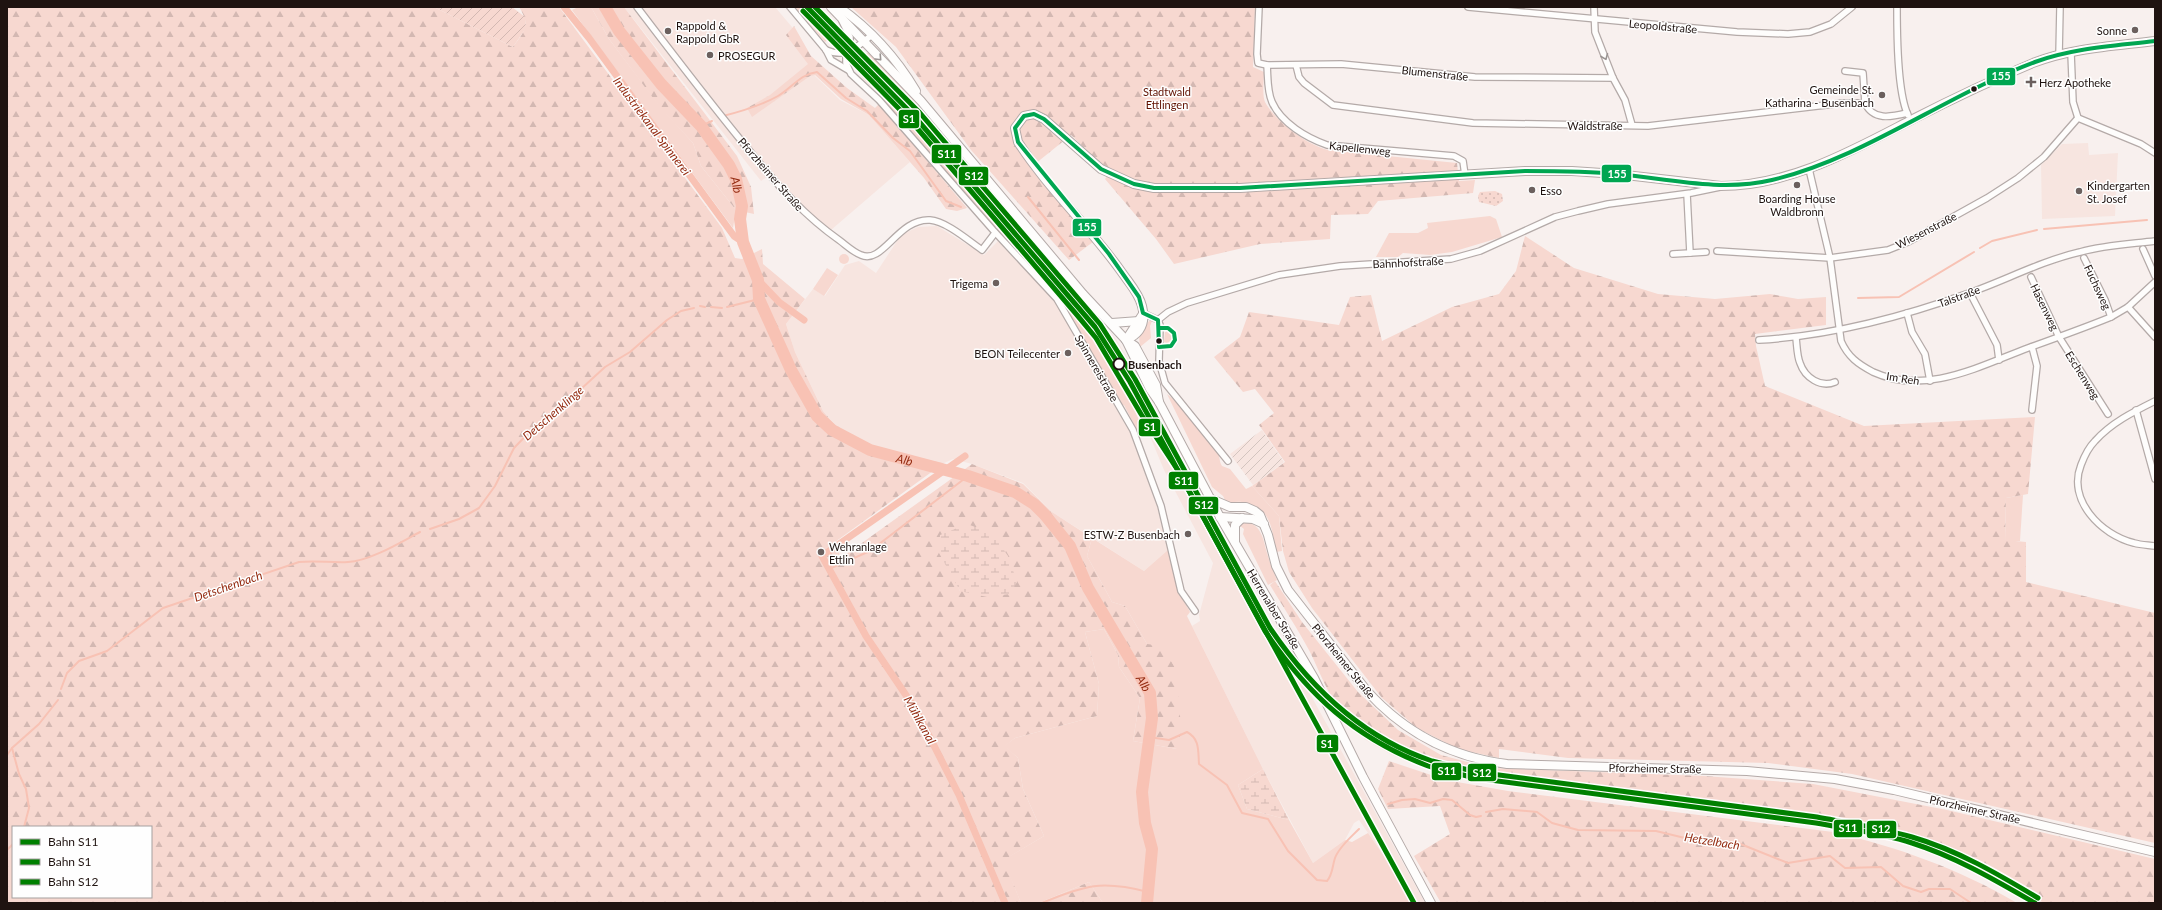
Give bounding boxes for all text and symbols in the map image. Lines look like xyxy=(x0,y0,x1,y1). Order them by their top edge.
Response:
street label: Leopoldstraße xyxy=(1628,17,1698,35)
place label: Rappold & Rappold GbR xyxy=(676,19,739,45)
place label: Sonne xyxy=(2097,24,2127,37)
marker: Sonne xyxy=(2130,25,2140,35)
marker: Rappold & Rappold GbR xyxy=(663,26,673,36)
place label: PROSEGUR xyxy=(718,49,776,62)
marker: PROSEGUR xyxy=(705,50,715,60)
one-way arrow xyxy=(1600,53,1608,60)
one-way arrow xyxy=(874,54,881,61)
street label: Blumenstraße xyxy=(1401,63,1469,83)
line badge: 155 xyxy=(1986,67,2016,86)
text: 155 xyxy=(1991,69,2011,82)
water label: Industriekanal Spinnerei xyxy=(610,74,694,178)
place label: Herz Apotheke xyxy=(2039,76,2111,89)
marker: Herz Apotheke xyxy=(2026,77,2036,87)
place label: Gemeinde St. Katharina - Busenbach xyxy=(1765,83,1874,109)
unlabelled marker xyxy=(1969,84,1979,94)
park label: Stadtwald Ettlingen xyxy=(1143,85,1191,111)
marker: Gemeinde St. Katharina - Busenbach xyxy=(1877,90,1887,100)
line badge: S1 xyxy=(898,109,920,129)
text: S1 xyxy=(903,112,915,125)
street label: Waldstraße xyxy=(1567,119,1623,132)
street label: Pforzheimer Straße xyxy=(736,135,806,213)
street label: Kapellenweg xyxy=(1329,138,1392,158)
line badge: S11 xyxy=(931,144,962,164)
text: S11 xyxy=(938,147,956,160)
line badge: 155 xyxy=(1601,164,1632,183)
line badge: S12 xyxy=(958,166,989,186)
text: 155 xyxy=(1607,167,1627,180)
text: S12 xyxy=(965,169,983,182)
water label: Alb xyxy=(728,174,746,195)
place label: Kindergarten St. Josef xyxy=(2087,179,2150,205)
marker: Boarding House Waldbronn xyxy=(1792,180,1802,190)
place label: Esso xyxy=(1540,184,1562,197)
marker: Esso xyxy=(1527,185,1537,195)
marker: Kindergarten St. Josef xyxy=(2074,186,2084,196)
place label: Boarding House Waldbronn xyxy=(1758,192,1836,218)
street label: Wiesenstraße xyxy=(1893,209,1959,251)
line badge: 155 xyxy=(1072,218,1102,237)
text: 155 xyxy=(1077,220,1097,233)
street label: Bahnhofstraße xyxy=(1372,254,1444,270)
street label: Fuchsweg xyxy=(2082,262,2114,312)
place label: Trigema xyxy=(950,277,988,290)
marker: Trigema xyxy=(991,278,1001,288)
street label: Hasenweg xyxy=(2028,281,2062,333)
street label: Talstraße xyxy=(1936,282,1982,310)
street label: Spinnereistraße xyxy=(1073,332,1122,404)
unlabelled marker xyxy=(1154,336,1164,346)
place label: BEON Teilecenter xyxy=(974,347,1060,360)
marker: BEON Teilecenter xyxy=(1063,348,1073,358)
street label: Eschenweg xyxy=(2063,348,2103,402)
marker: Busenbach xyxy=(1112,357,1126,371)
place label: Busenbach xyxy=(1128,358,1182,371)
street label: Im Reh xyxy=(1886,369,1920,387)
water label: Detschenklinge xyxy=(519,382,587,444)
line badge: S1 xyxy=(1138,418,1161,437)
text: S1 xyxy=(1144,420,1156,433)
water label: Alb xyxy=(894,450,915,469)
line badge: S11 xyxy=(1168,471,1199,490)
text: S11 xyxy=(1175,474,1193,487)
line badge: S12 xyxy=(1188,496,1219,515)
text: S12 xyxy=(1195,498,1213,511)
place label: ESTW-Z Busenbach xyxy=(1084,528,1180,541)
marker: ESTW-Z Busenbach xyxy=(1183,529,1193,539)
place label: Wehranlage Ettlin xyxy=(829,540,887,566)
marker: Wehranlage Ettlin xyxy=(816,547,826,557)
street label: Herrenalber Straße xyxy=(1245,566,1303,652)
water label: Detschenbach xyxy=(192,567,264,605)
street label: Pforzheimer Straße xyxy=(1310,621,1378,701)
water label: Alb xyxy=(1133,671,1155,694)
water label: Mühlkanal xyxy=(901,693,939,747)
line badge: S1 xyxy=(1316,734,1339,753)
text: S1 xyxy=(1321,737,1333,750)
street label: Pforzheimer Straße xyxy=(1609,761,1702,775)
line badge: S11 xyxy=(1431,762,1462,781)
line badge: S12 xyxy=(1467,763,1497,782)
text: S11 xyxy=(1438,764,1456,777)
text: S12 xyxy=(1473,766,1491,779)
street label: Pforzheimer Straße xyxy=(1928,792,2022,826)
line badge: S11 xyxy=(1833,819,1863,838)
line badge: S12 xyxy=(1866,820,1897,839)
text: S11 xyxy=(1839,821,1857,834)
text: S12 xyxy=(1872,822,1890,835)
legend xyxy=(12,826,152,898)
water label: Hetzelbach xyxy=(1683,829,1741,853)
text: Bahn S11 xyxy=(48,834,99,849)
text: Bahn S1 xyxy=(48,854,92,869)
text: Bahn S12 xyxy=(48,874,99,889)

